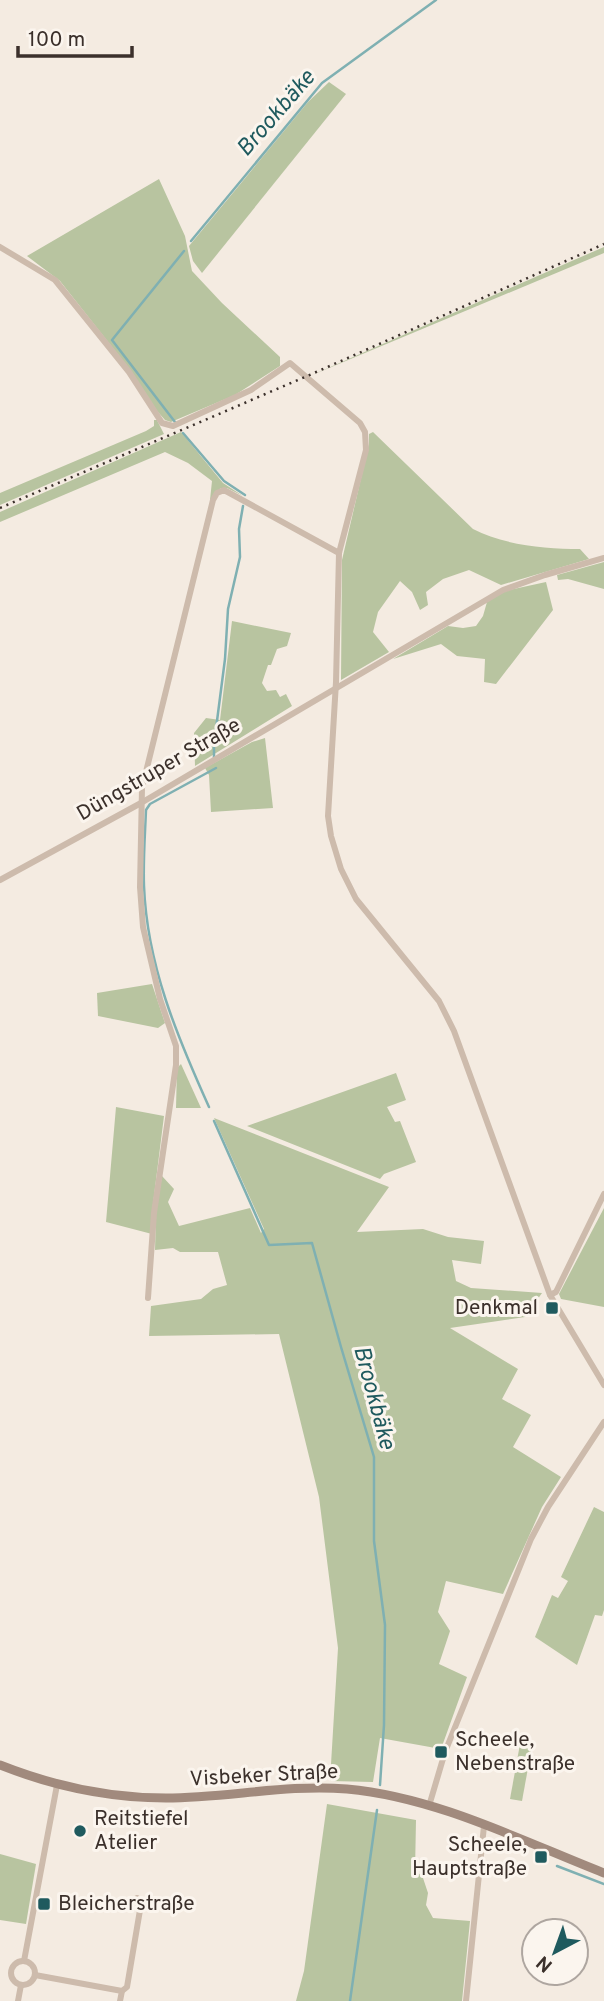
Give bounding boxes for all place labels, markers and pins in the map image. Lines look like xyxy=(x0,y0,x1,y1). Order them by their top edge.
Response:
place label: Denkmal xyxy=(455,1295,538,1322)
marker: Denkmal xyxy=(544,1300,560,1316)
place label: Scheele, Nebenstraße xyxy=(455,1727,575,1778)
marker: Scheele, Nebenstraße xyxy=(433,1744,449,1760)
place label: Reitstiefel Atelier xyxy=(94,1806,188,1857)
marker: Reitstiefel Atelier xyxy=(72,1823,88,1839)
place label: Scheele, Hauptstraße xyxy=(412,1832,527,1883)
marker: Scheele, Hauptstraße xyxy=(533,1849,549,1865)
place label: Bleicherstraße xyxy=(58,1891,194,1918)
marker: Bleicherstraße xyxy=(36,1896,52,1912)

